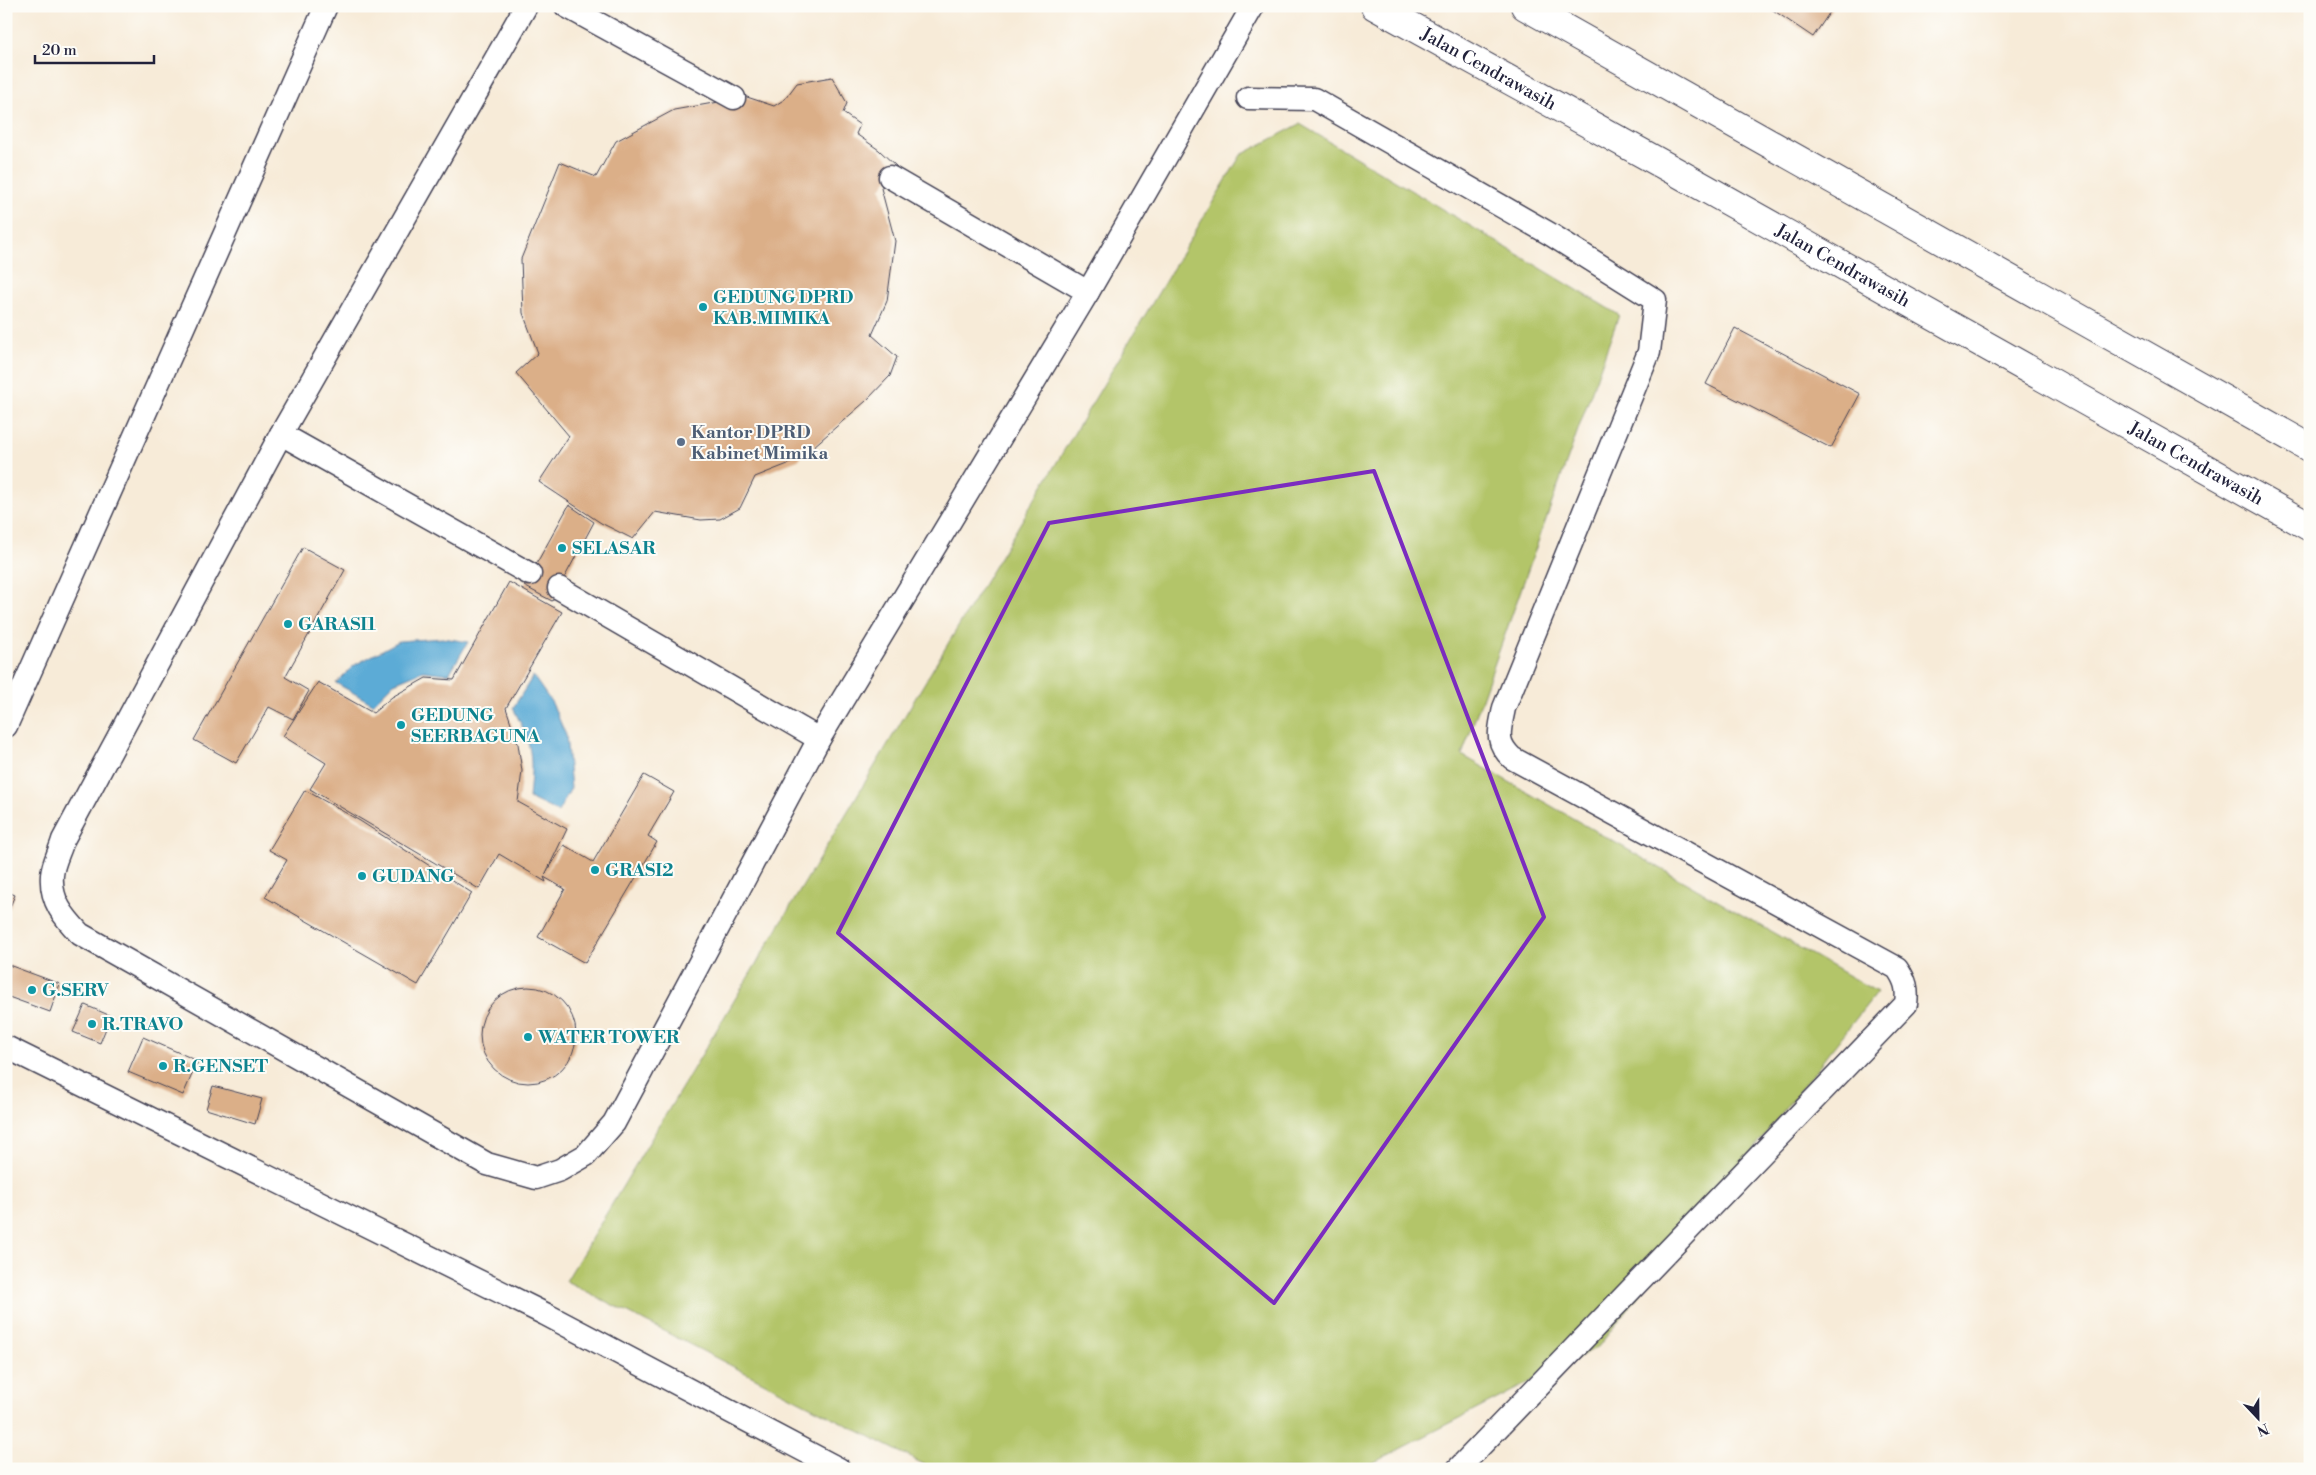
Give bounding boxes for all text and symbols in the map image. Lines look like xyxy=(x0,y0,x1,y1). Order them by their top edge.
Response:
street label: Jalan Cendrawasih xyxy=(1416,22,1561,116)
scale bar xyxy=(35,32,154,64)
text: 20 m xyxy=(42,41,77,60)
street label: Jalan Cendrawasih xyxy=(1770,218,1914,313)
place label: GEDUNG DPRD KAB.MIMIKA xyxy=(713,286,853,330)
marker: GEDUNG DPRD KAB.MIMIKA xyxy=(697,301,709,313)
street label: Jalan Cendrawasih xyxy=(2124,416,2268,511)
place label: Kantor DPRD Kabinet Mimika xyxy=(691,421,829,465)
marker: Kantor DPRD Kabinet Mimika xyxy=(675,436,687,448)
place label: SELASAR xyxy=(572,537,656,560)
marker: SELASAR xyxy=(556,542,568,554)
place label: GARASI1 xyxy=(298,613,376,636)
marker: GARASI1 xyxy=(282,618,294,630)
place label: GEDUNG SEERBAGUNA xyxy=(411,704,541,748)
marker: GEDUNG SEERBAGUNA xyxy=(395,719,407,731)
place label: GRASI2 xyxy=(605,859,673,882)
marker: GRASI2 xyxy=(589,864,601,876)
place label: GUDANG xyxy=(372,865,454,888)
marker: GUDANG xyxy=(356,870,368,882)
place label: G.SERV xyxy=(42,979,110,1002)
marker: G.SERV xyxy=(26,984,38,996)
place label: R.TRAVO xyxy=(102,1013,184,1036)
marker: R.TRAVO xyxy=(86,1018,98,1030)
place label: WATER TOWER xyxy=(537,1026,680,1049)
marker: WATER TOWER xyxy=(522,1031,534,1043)
place label: R.GENSET xyxy=(173,1055,268,1078)
marker: R.GENSET xyxy=(157,1060,169,1072)
north arrow xyxy=(2234,1392,2284,1442)
text: N xyxy=(2254,1419,2271,1440)

